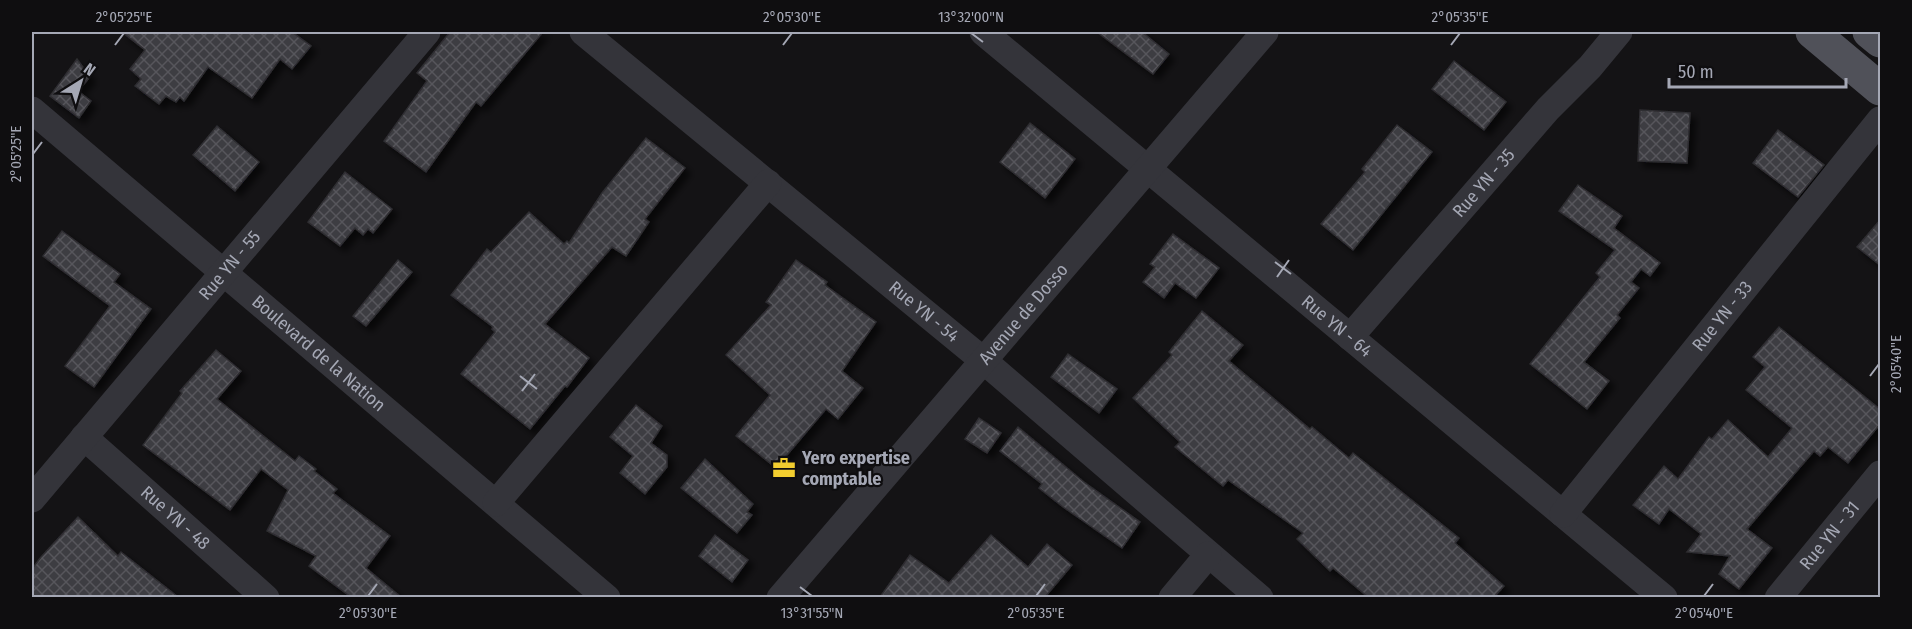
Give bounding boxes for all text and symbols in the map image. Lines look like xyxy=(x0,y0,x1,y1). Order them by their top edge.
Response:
text: 2°05'25"E xyxy=(96,8,152,26)
text: 2°05'30"E xyxy=(763,8,821,26)
text: 13°32'00"N xyxy=(938,8,1004,26)
text: 2°05'35"E xyxy=(1432,8,1488,26)
north arrow xyxy=(51,51,111,111)
scale bar xyxy=(1669,51,1846,89)
text: N xyxy=(80,59,99,80)
text: 50 m xyxy=(1678,61,1714,83)
text: 2°05'25"E xyxy=(7,126,25,182)
street label: Rue YN - 35 xyxy=(1448,144,1520,222)
street label: Rue YN - 55 xyxy=(194,226,265,304)
street label: Avenue de Dosso xyxy=(974,259,1073,369)
street label: Rue YN - 54 xyxy=(884,276,964,347)
street label: Rue YN - 33 xyxy=(1687,277,1757,356)
street label: Boulevard de la Nation xyxy=(247,290,390,416)
street label: Rue YN - 64 xyxy=(1297,290,1377,362)
text: 2°05'40"E xyxy=(1887,335,1905,393)
place label: Yero expertise comptable xyxy=(801,447,910,490)
office icon: Yero expertise comptable xyxy=(771,455,797,481)
street label: Rue YN - 48 xyxy=(136,481,215,554)
street label: Rue YN - 31 xyxy=(1795,497,1864,574)
text: 2°05'30"E xyxy=(339,604,397,622)
text: 13°31'55"N xyxy=(781,604,843,622)
text: 2°05'35"E xyxy=(1008,604,1064,622)
text: 2°05'40"E xyxy=(1675,604,1733,622)

